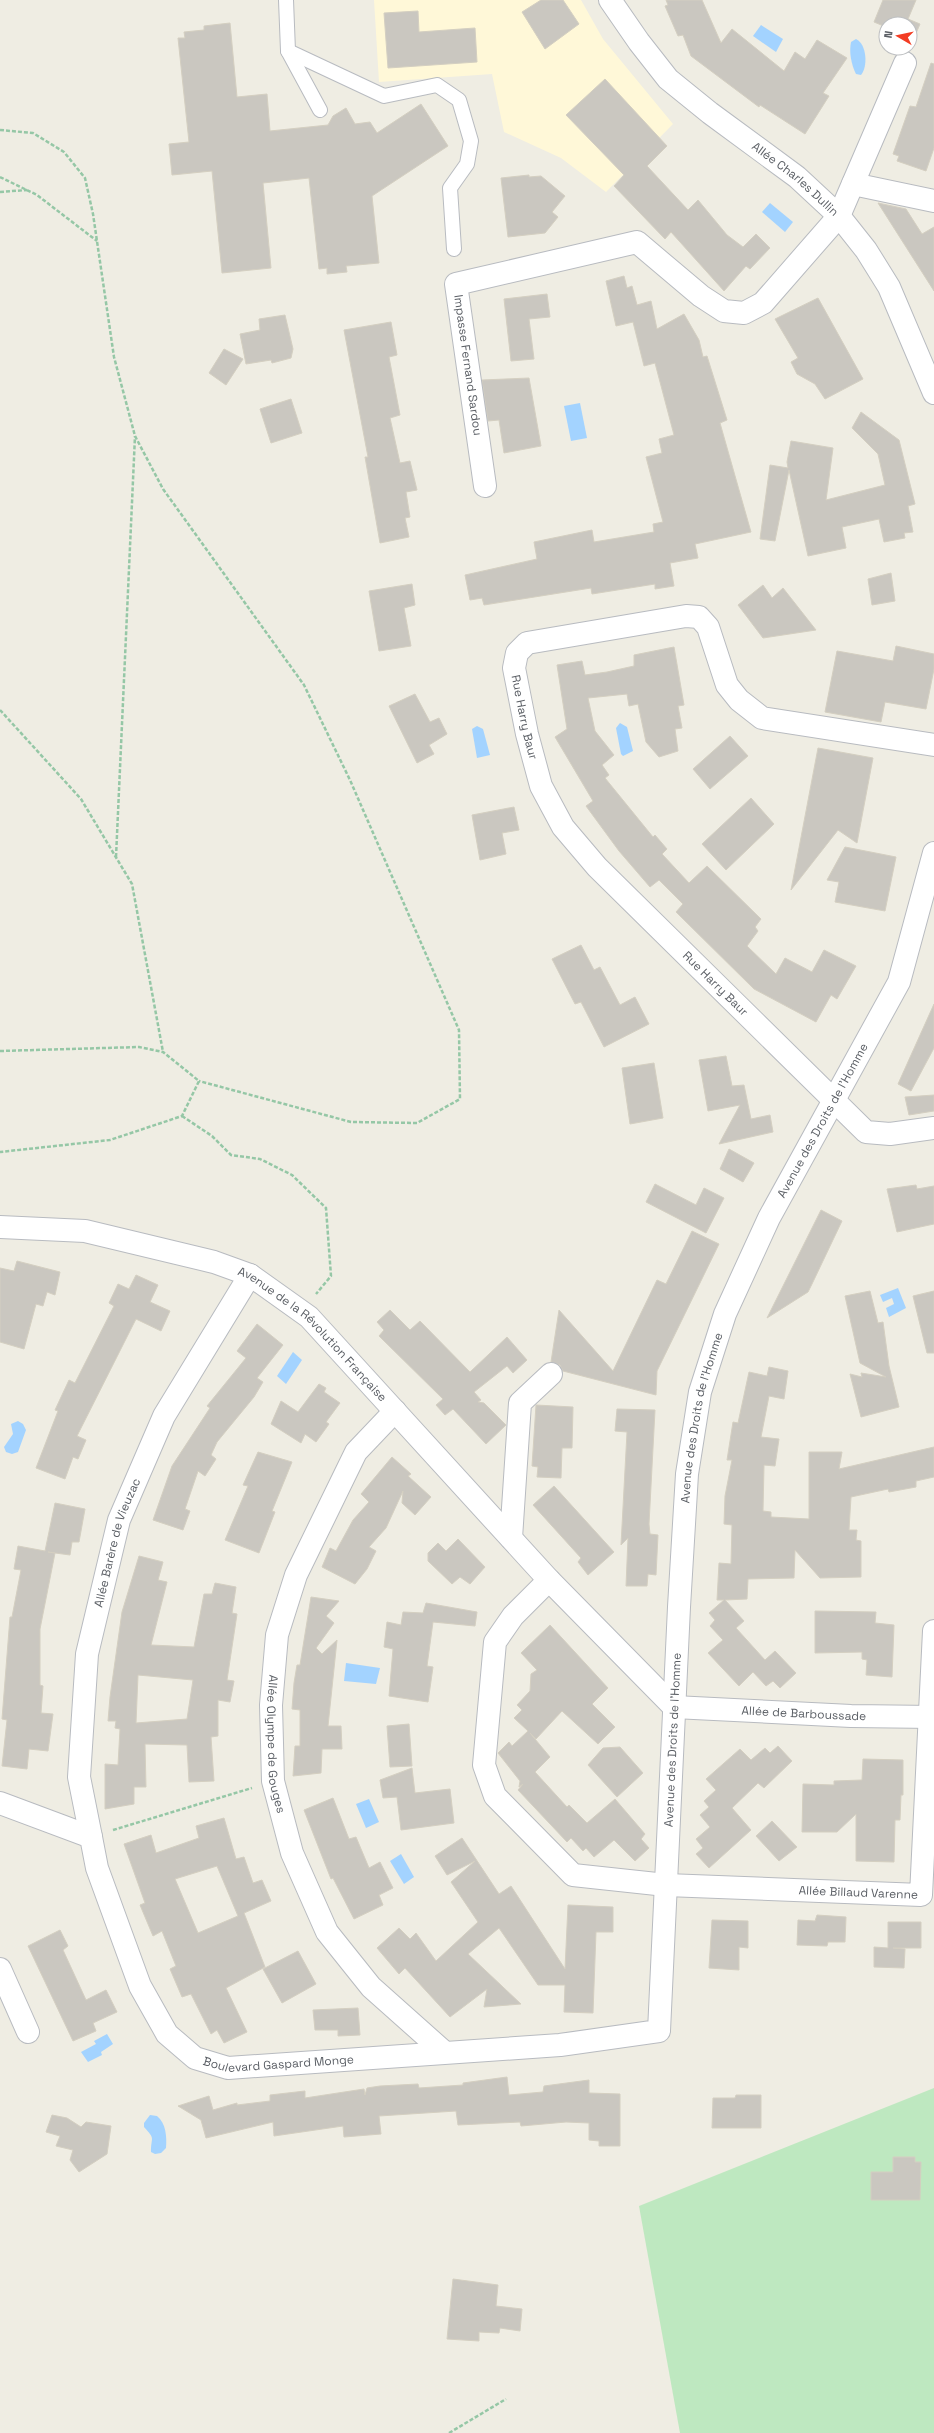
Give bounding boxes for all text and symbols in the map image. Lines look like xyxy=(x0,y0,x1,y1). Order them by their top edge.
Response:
north arrow xyxy=(878,16,918,56)
text: N xyxy=(881,30,896,39)
street label: Allée Charles Dullin xyxy=(749,138,842,220)
street label: Impasse Fernand Sardou xyxy=(450,293,486,437)
street label: Rue Harry Baur xyxy=(508,674,542,762)
street label: Rue Harry Baur xyxy=(679,948,752,1020)
street label: Avenue des Droits de l'Homme xyxy=(774,1040,872,1201)
street label: Avenue de la Révolution Française xyxy=(236,1263,390,1405)
street label: Avenue des Droits de l'Homme xyxy=(677,1331,727,1504)
street label: Allée Barère de Vieuzac xyxy=(90,1476,144,1609)
street label: Avenue des Droits de l'Homme xyxy=(661,1652,685,1827)
street label: Allée Olympe de Gouges xyxy=(263,1674,289,1815)
street label: Allée de Barboussade xyxy=(741,1702,866,1724)
street label: Allée Billaud Varenne xyxy=(798,1882,918,1903)
street label: Boulevard Gaspard Monge xyxy=(201,2051,354,2076)

